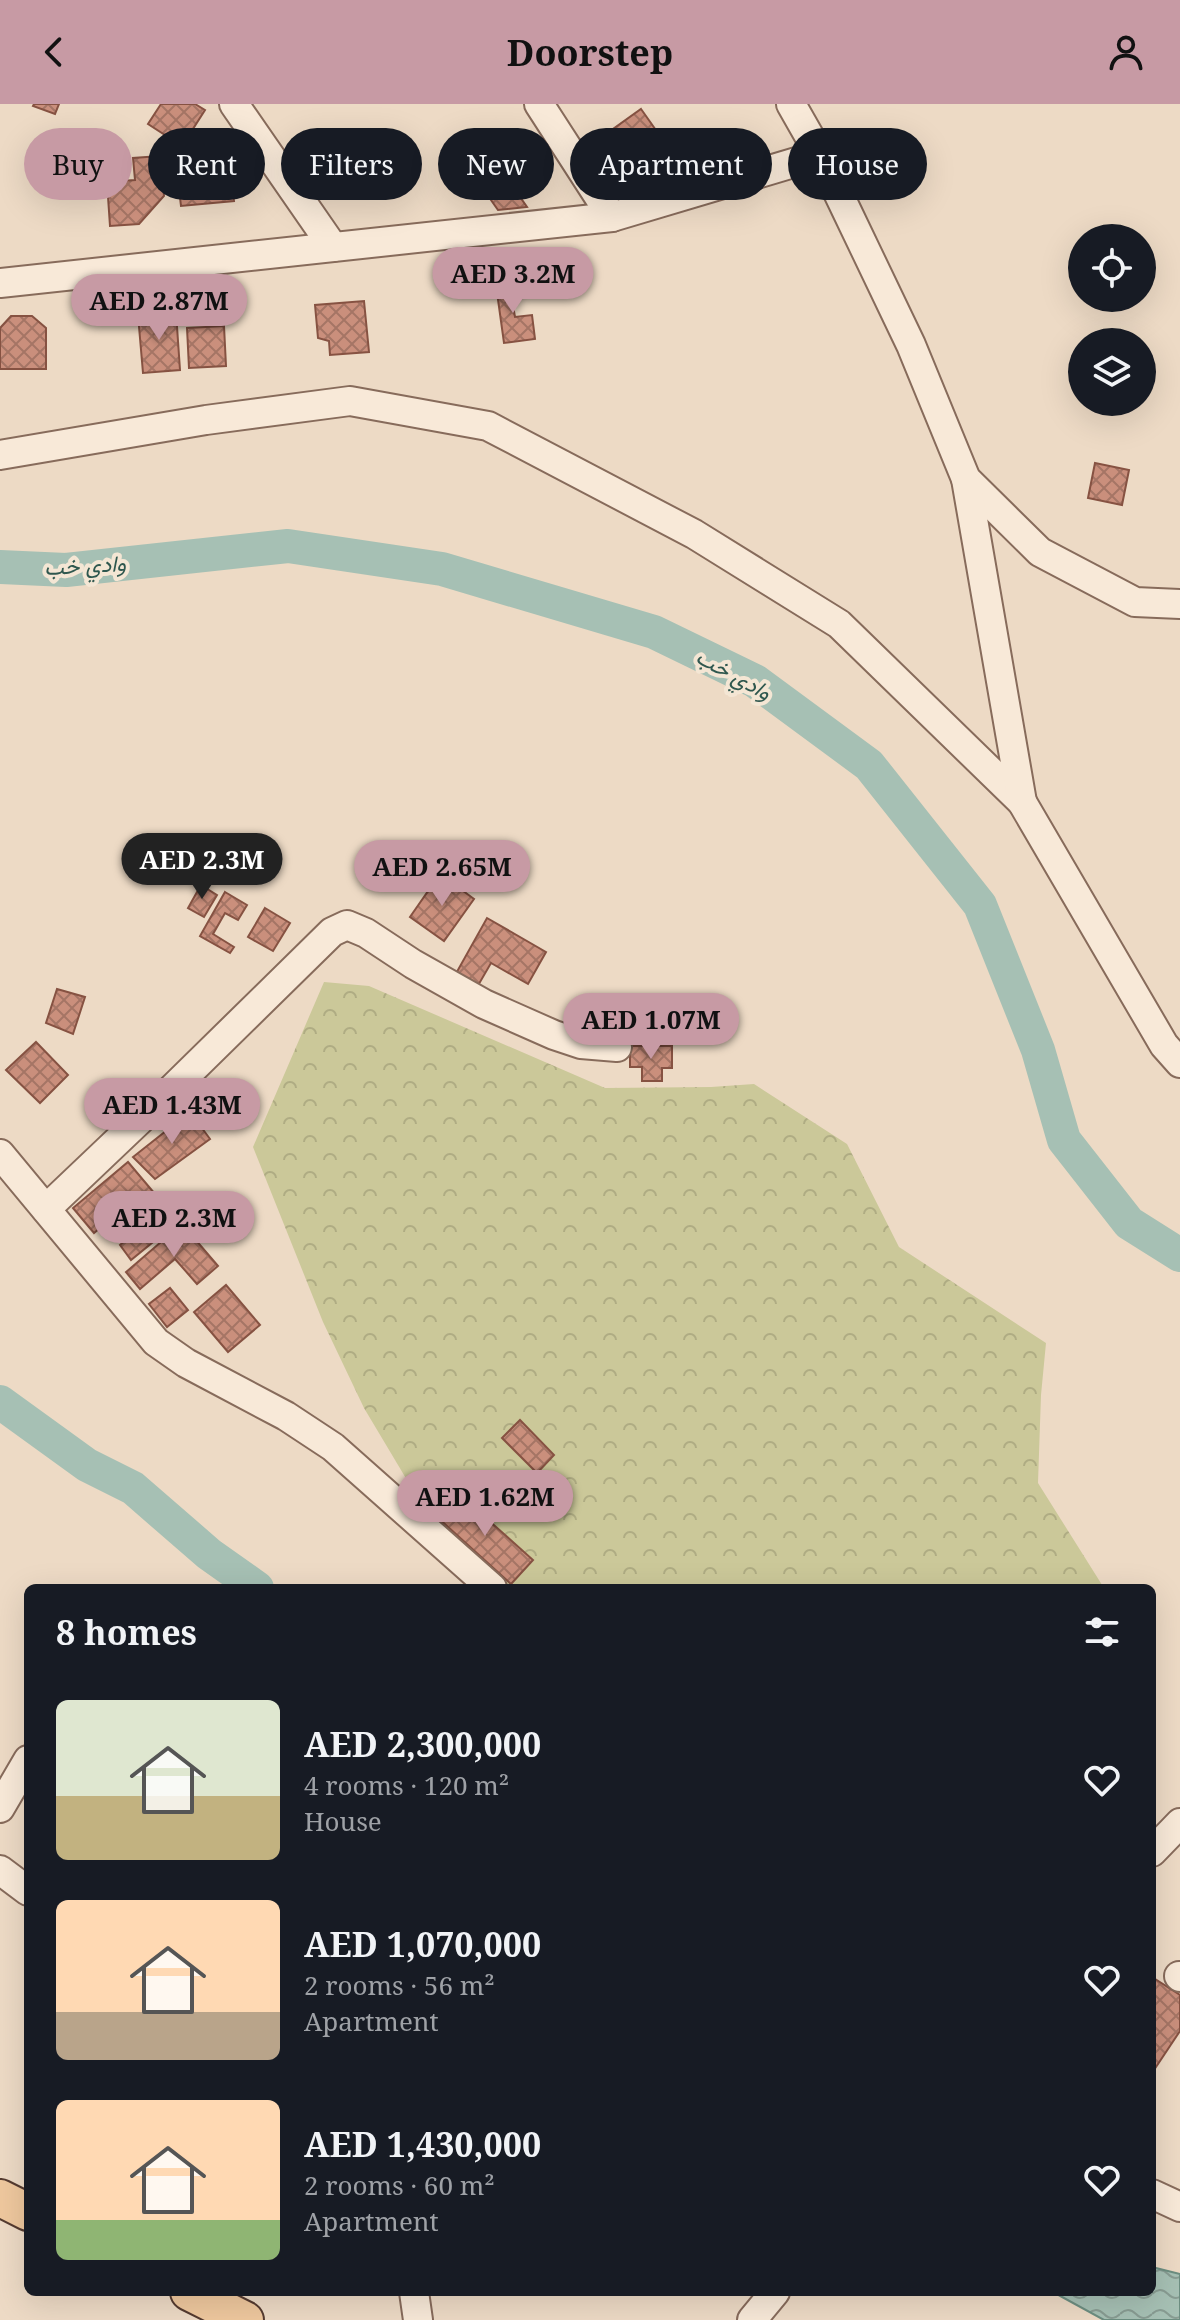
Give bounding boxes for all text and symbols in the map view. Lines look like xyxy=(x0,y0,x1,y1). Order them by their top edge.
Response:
text: Doorstep xyxy=(507,28,673,77)
icon: back xyxy=(32,30,76,74)
icon: person xyxy=(1104,30,1148,74)
chip: Buy xyxy=(24,128,132,200)
chip: Rent xyxy=(148,128,265,200)
chip: Filters xyxy=(281,128,422,200)
chip: New xyxy=(438,128,554,200)
chip: Apartment xyxy=(570,128,772,200)
chip: House xyxy=(788,128,927,200)
map controls xyxy=(1068,224,1156,416)
button: locate xyxy=(1068,224,1156,312)
pin: AED 3.2M xyxy=(430,247,596,315)
text: AED 3.2M xyxy=(450,255,576,291)
pin: AED 2.87M xyxy=(67,274,251,342)
text: AED 2.87M xyxy=(89,282,229,318)
button: layers xyxy=(1068,328,1156,416)
water label: وادي خب xyxy=(43,547,127,585)
water label: وادي خب xyxy=(689,640,778,710)
pin: AED 2.3M xyxy=(119,833,285,901)
pin: AED 2.65M xyxy=(350,840,534,908)
text: AED 2.3M xyxy=(139,841,265,877)
text: AED 2.65M xyxy=(372,848,512,884)
pin: AED 1.07M xyxy=(559,993,743,1061)
text: AED 1.07M xyxy=(581,1001,721,1037)
pin: AED 1.43M xyxy=(80,1078,264,1146)
text: AED 1.43M xyxy=(102,1086,242,1122)
pin: AED 2.3M xyxy=(91,1191,257,1259)
text: AED 2.3M xyxy=(111,1199,237,1235)
pin: AED 1.62M xyxy=(393,1470,577,1538)
text: AED 1.62M xyxy=(415,1478,555,1514)
text: 8 homes xyxy=(56,1609,197,1655)
icon: filters xyxy=(1080,1610,1124,1654)
text: AED 2,300,000 xyxy=(304,1721,541,1767)
icon: home xyxy=(120,1732,216,1828)
icon: heart xyxy=(1080,1758,1124,1802)
text: 4 rooms · 120 m² xyxy=(304,1767,509,1803)
text: House xyxy=(304,1803,382,1839)
text: AED 1,070,000 xyxy=(304,1921,541,1967)
icon: home xyxy=(120,1932,216,2028)
icon: heart xyxy=(1080,1958,1124,2002)
text: 2 rooms · 56 m² xyxy=(304,1967,495,2003)
text: Apartment xyxy=(304,2003,439,2039)
text: AED 1,430,000 xyxy=(304,2121,541,2167)
icon: home xyxy=(120,2132,216,2228)
icon: heart xyxy=(1080,2158,1124,2202)
text: 2 rooms · 60 m² xyxy=(304,2167,495,2203)
text: Apartment xyxy=(304,2203,439,2239)

